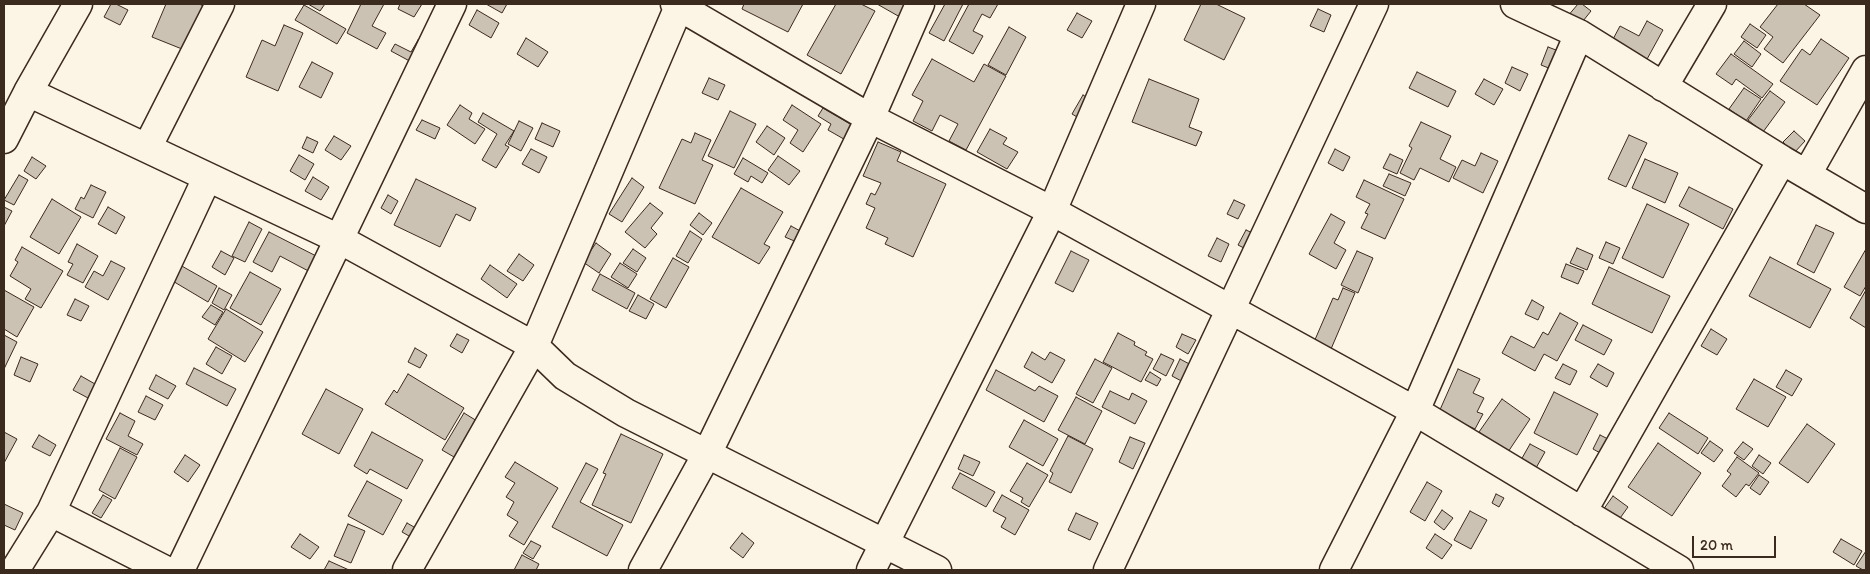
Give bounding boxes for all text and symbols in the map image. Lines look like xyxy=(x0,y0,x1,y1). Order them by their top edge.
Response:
scale bar xyxy=(1695,526,1779,558)
text: 20 m xyxy=(1700,536,1733,554)

